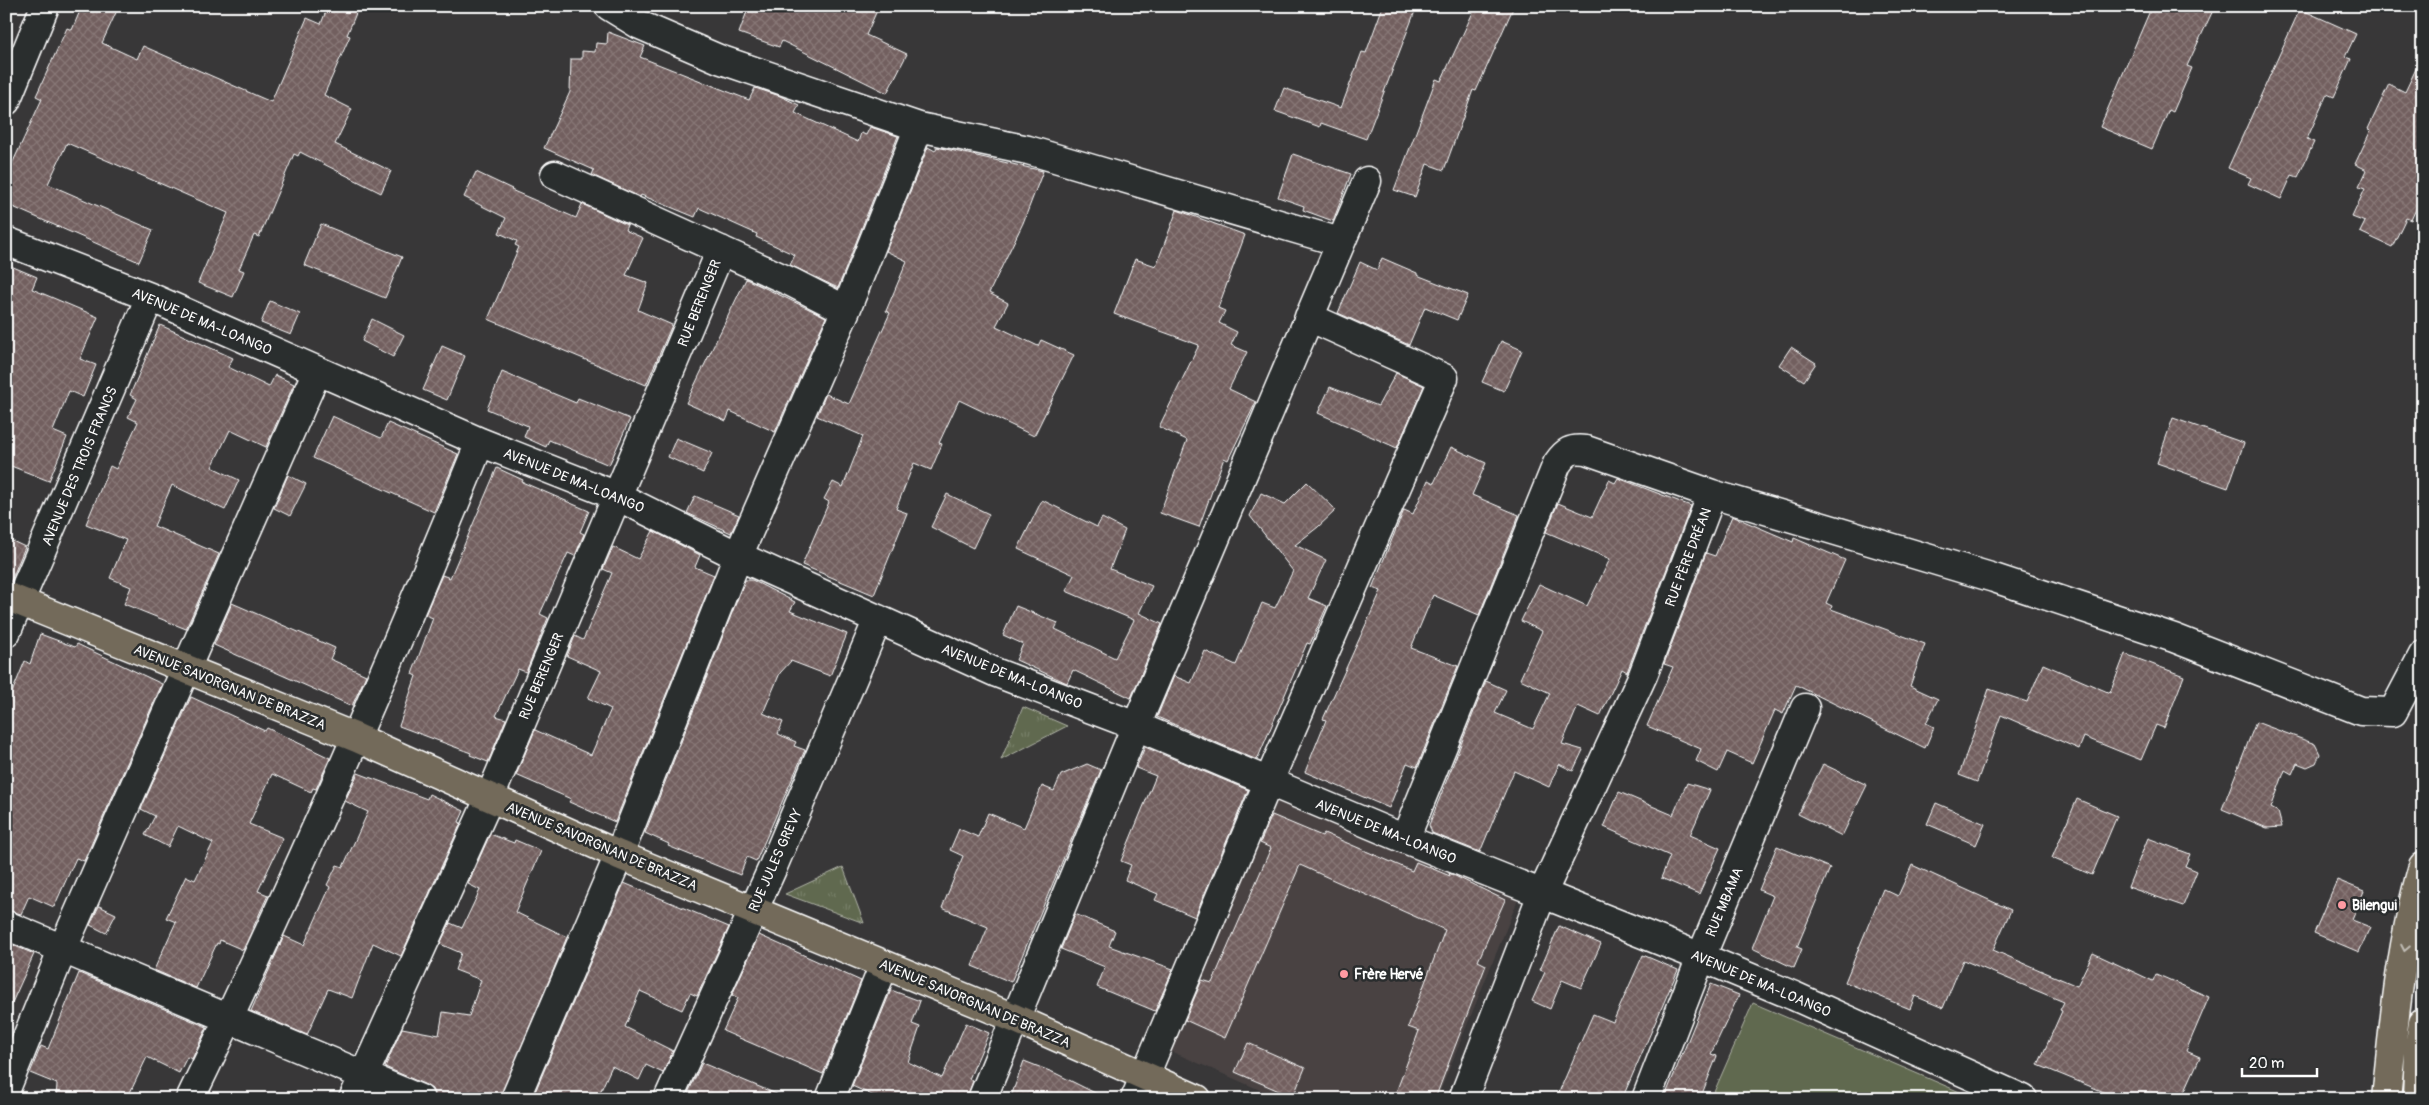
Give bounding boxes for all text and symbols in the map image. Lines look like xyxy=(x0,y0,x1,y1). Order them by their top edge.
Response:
street label: RUE BERENGER xyxy=(674,257,725,349)
street label: AVENUE DE MA-LOANGO xyxy=(129,284,274,359)
street label: AVENUE DES TROIS FRANCS xyxy=(38,384,121,548)
street label: AVENUE DE MA-LOANGO xyxy=(501,444,647,516)
street label: RUE PÈRE DRÉAN xyxy=(1661,505,1715,609)
street label: RUE BERENGER xyxy=(516,630,567,722)
street label: AVENUE DE MA-LOANGO xyxy=(939,640,1085,712)
street label: AVENUE SAVORGNAN DE BRAZZA xyxy=(131,641,328,734)
street label: AVENUE DE MA-LOANGO xyxy=(1313,795,1459,867)
street label: AVENUE SAVORGNAN DE BRAZZA xyxy=(504,798,700,894)
street label: RUE JULES GREVY xyxy=(745,806,806,914)
street label: RUE MBAMA xyxy=(1702,865,1747,940)
place label: Bilengui xyxy=(2352,897,2397,914)
marker: Bilengui xyxy=(2336,899,2348,911)
one-way arrow xyxy=(2401,944,2411,953)
street label: AVENUE DE MA-LOANGO xyxy=(1688,946,1833,1021)
street label: AVENUE SAVORGNAN DE BRAZZA xyxy=(877,955,1073,1051)
place label: Frère Hervé xyxy=(1354,966,1424,983)
marker: Frère Hervé xyxy=(1338,968,1350,980)
scale bar xyxy=(2242,1045,2316,1077)
text: 20 m xyxy=(2249,1054,2284,1073)

